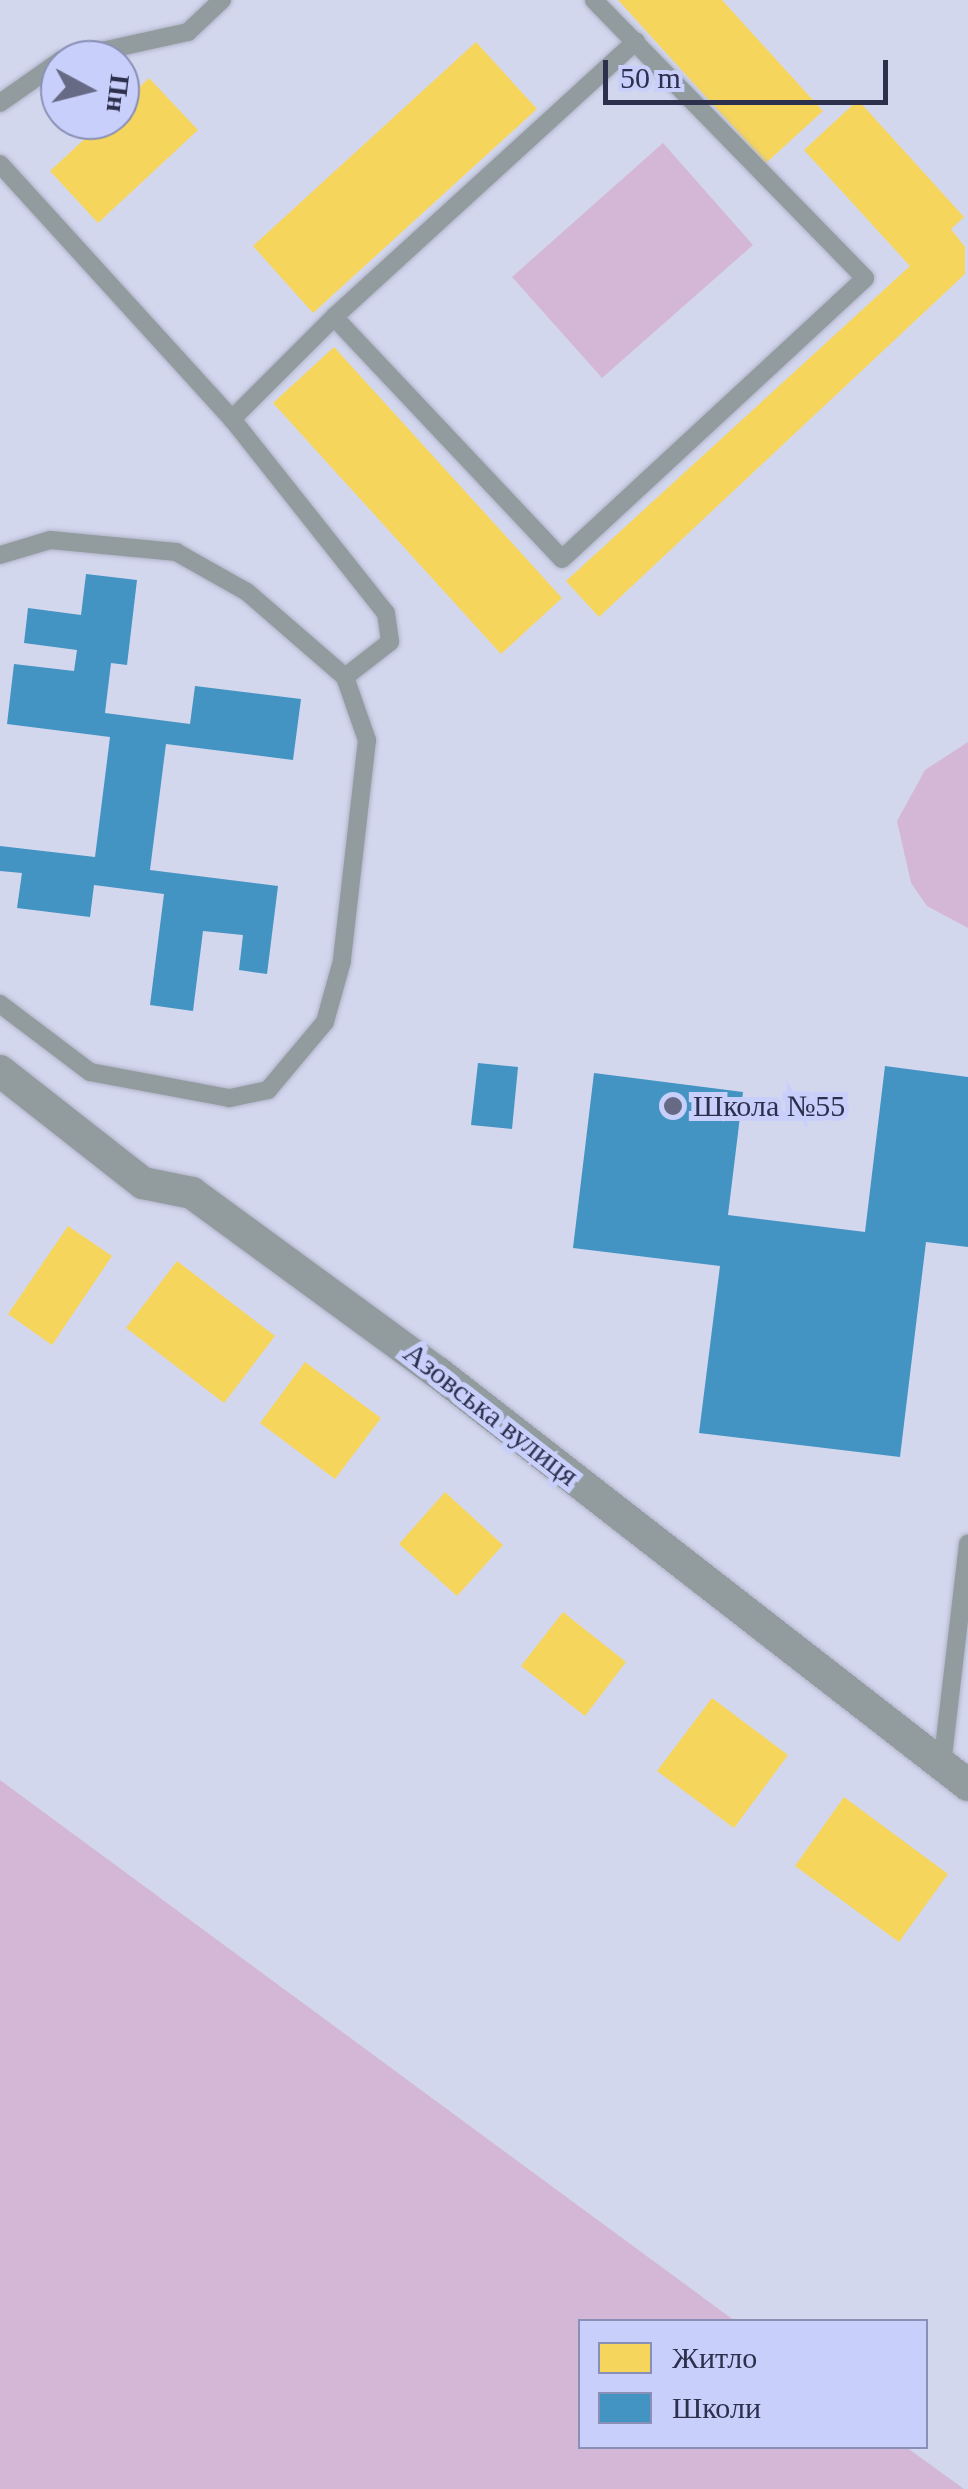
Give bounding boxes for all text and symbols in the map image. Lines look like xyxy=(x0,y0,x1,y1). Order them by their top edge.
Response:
north arrow xyxy=(40,40,140,140)
scale bar xyxy=(608,40,893,102)
text: 50 m xyxy=(620,61,681,94)
text: Пн xyxy=(101,73,136,114)
place label: Школа №55 xyxy=(693,1088,845,1124)
marker: Школа №55 xyxy=(662,1095,684,1117)
street label: Азовська вулиця xyxy=(396,1335,586,1493)
legend xyxy=(578,2319,928,2449)
text: Житло xyxy=(672,2341,757,2374)
text: Школи xyxy=(672,2391,761,2424)

